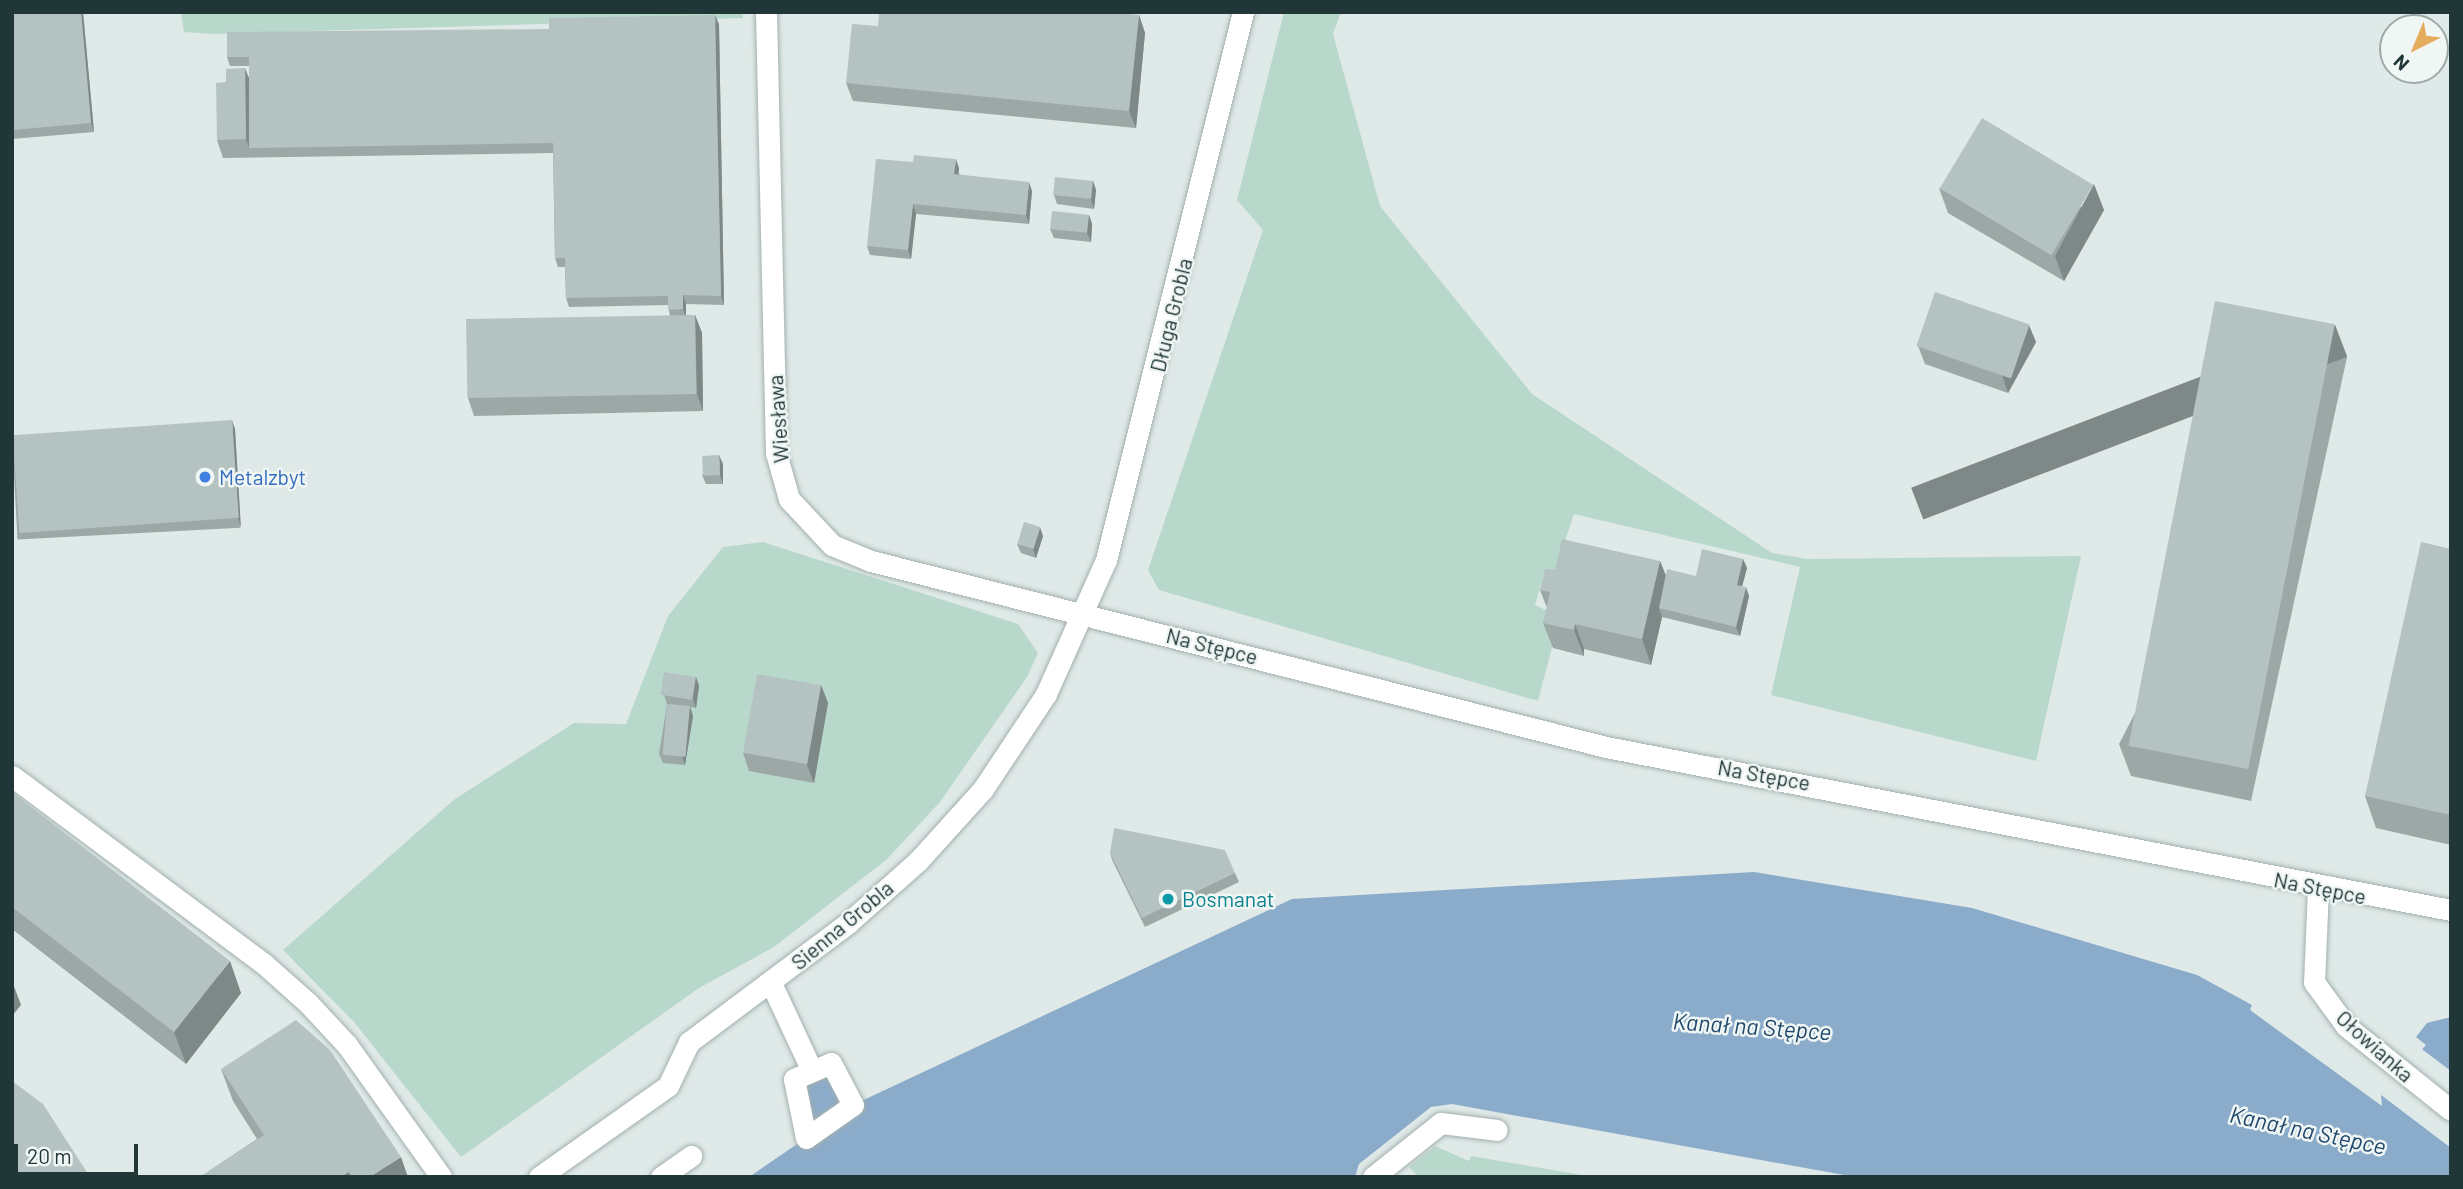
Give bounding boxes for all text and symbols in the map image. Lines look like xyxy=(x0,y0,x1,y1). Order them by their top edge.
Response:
north arrow xyxy=(2379,14,2449,84)
text: N xyxy=(2388,51,2413,76)
street label: Długa Grobla xyxy=(1145,255,1197,375)
street label: Wiesława xyxy=(762,374,794,464)
place label: Metalzbyt xyxy=(219,464,306,490)
marker: Metalzbyt xyxy=(197,469,213,485)
street label: Na Stępce xyxy=(1164,622,1260,670)
street label: Na Stępce xyxy=(1716,754,1812,796)
street label: Na Stępce xyxy=(2272,867,2368,909)
street label: Sienna Grobla xyxy=(786,875,898,975)
place label: Bosmanat xyxy=(1182,886,1274,912)
marker: Bosmanat xyxy=(1160,891,1176,907)
street label: Ołowianka xyxy=(2331,1005,2419,1087)
water label: Kanał na Stępce xyxy=(1672,1007,1832,1045)
water label: Kanał na Stępce xyxy=(2227,1100,2389,1160)
scale bar xyxy=(18,1130,142,1174)
text: 20 m xyxy=(27,1143,72,1168)

